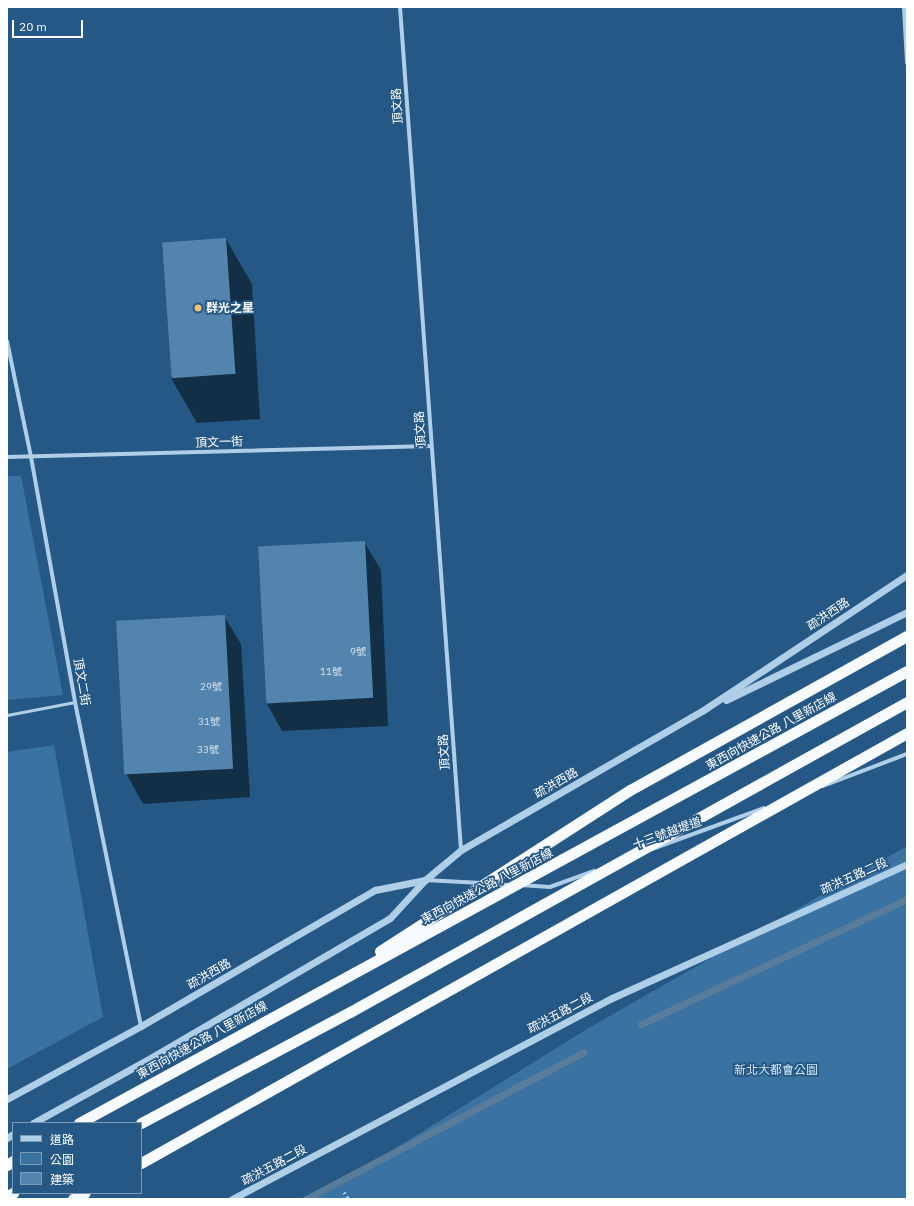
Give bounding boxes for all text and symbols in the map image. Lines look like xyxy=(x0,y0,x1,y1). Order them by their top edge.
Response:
scale bar xyxy=(14,12,85,38)
text: 20 m xyxy=(19,19,47,34)
street label: 頂文路 xyxy=(389,88,405,124)
place label: 群光之星 xyxy=(206,301,254,315)
marker: 群光之星 xyxy=(193,303,203,313)
street label: 頂文路 xyxy=(412,411,428,447)
street label: 頂文一街 xyxy=(195,434,243,450)
street label: 疏洪西路 xyxy=(804,595,852,633)
house number: 9號 xyxy=(350,646,366,658)
street label: 頂文二街 xyxy=(71,657,93,707)
house number: 11號 xyxy=(320,666,342,678)
house number: 29號 xyxy=(200,681,222,693)
street label: 東西向快速公路 八里新店線 xyxy=(703,689,839,773)
house number: 31號 xyxy=(198,716,220,728)
street label: 頂文路 xyxy=(436,734,452,770)
house number: 33號 xyxy=(197,744,219,756)
street label: 疏洪西路 xyxy=(532,765,580,801)
street label: 十三號越堤道 xyxy=(631,814,703,852)
street label: 東西向快速公路 八里新店線 xyxy=(419,845,555,927)
street label: 疏洪五路二段 xyxy=(818,855,890,897)
street label: 疏洪西路 xyxy=(185,956,233,992)
street label: 疏洪五路二段 xyxy=(525,990,595,1036)
street label: 東西向快速公路 八里新店線 xyxy=(134,998,270,1082)
park label: 新北大都會公園 xyxy=(734,1063,818,1077)
legend xyxy=(12,1122,142,1194)
text: 道路 xyxy=(50,1132,74,1147)
street label: 疏洪五路二段 xyxy=(239,1142,309,1188)
text: 公園 xyxy=(50,1152,74,1167)
text: 建築 xyxy=(50,1172,74,1187)

